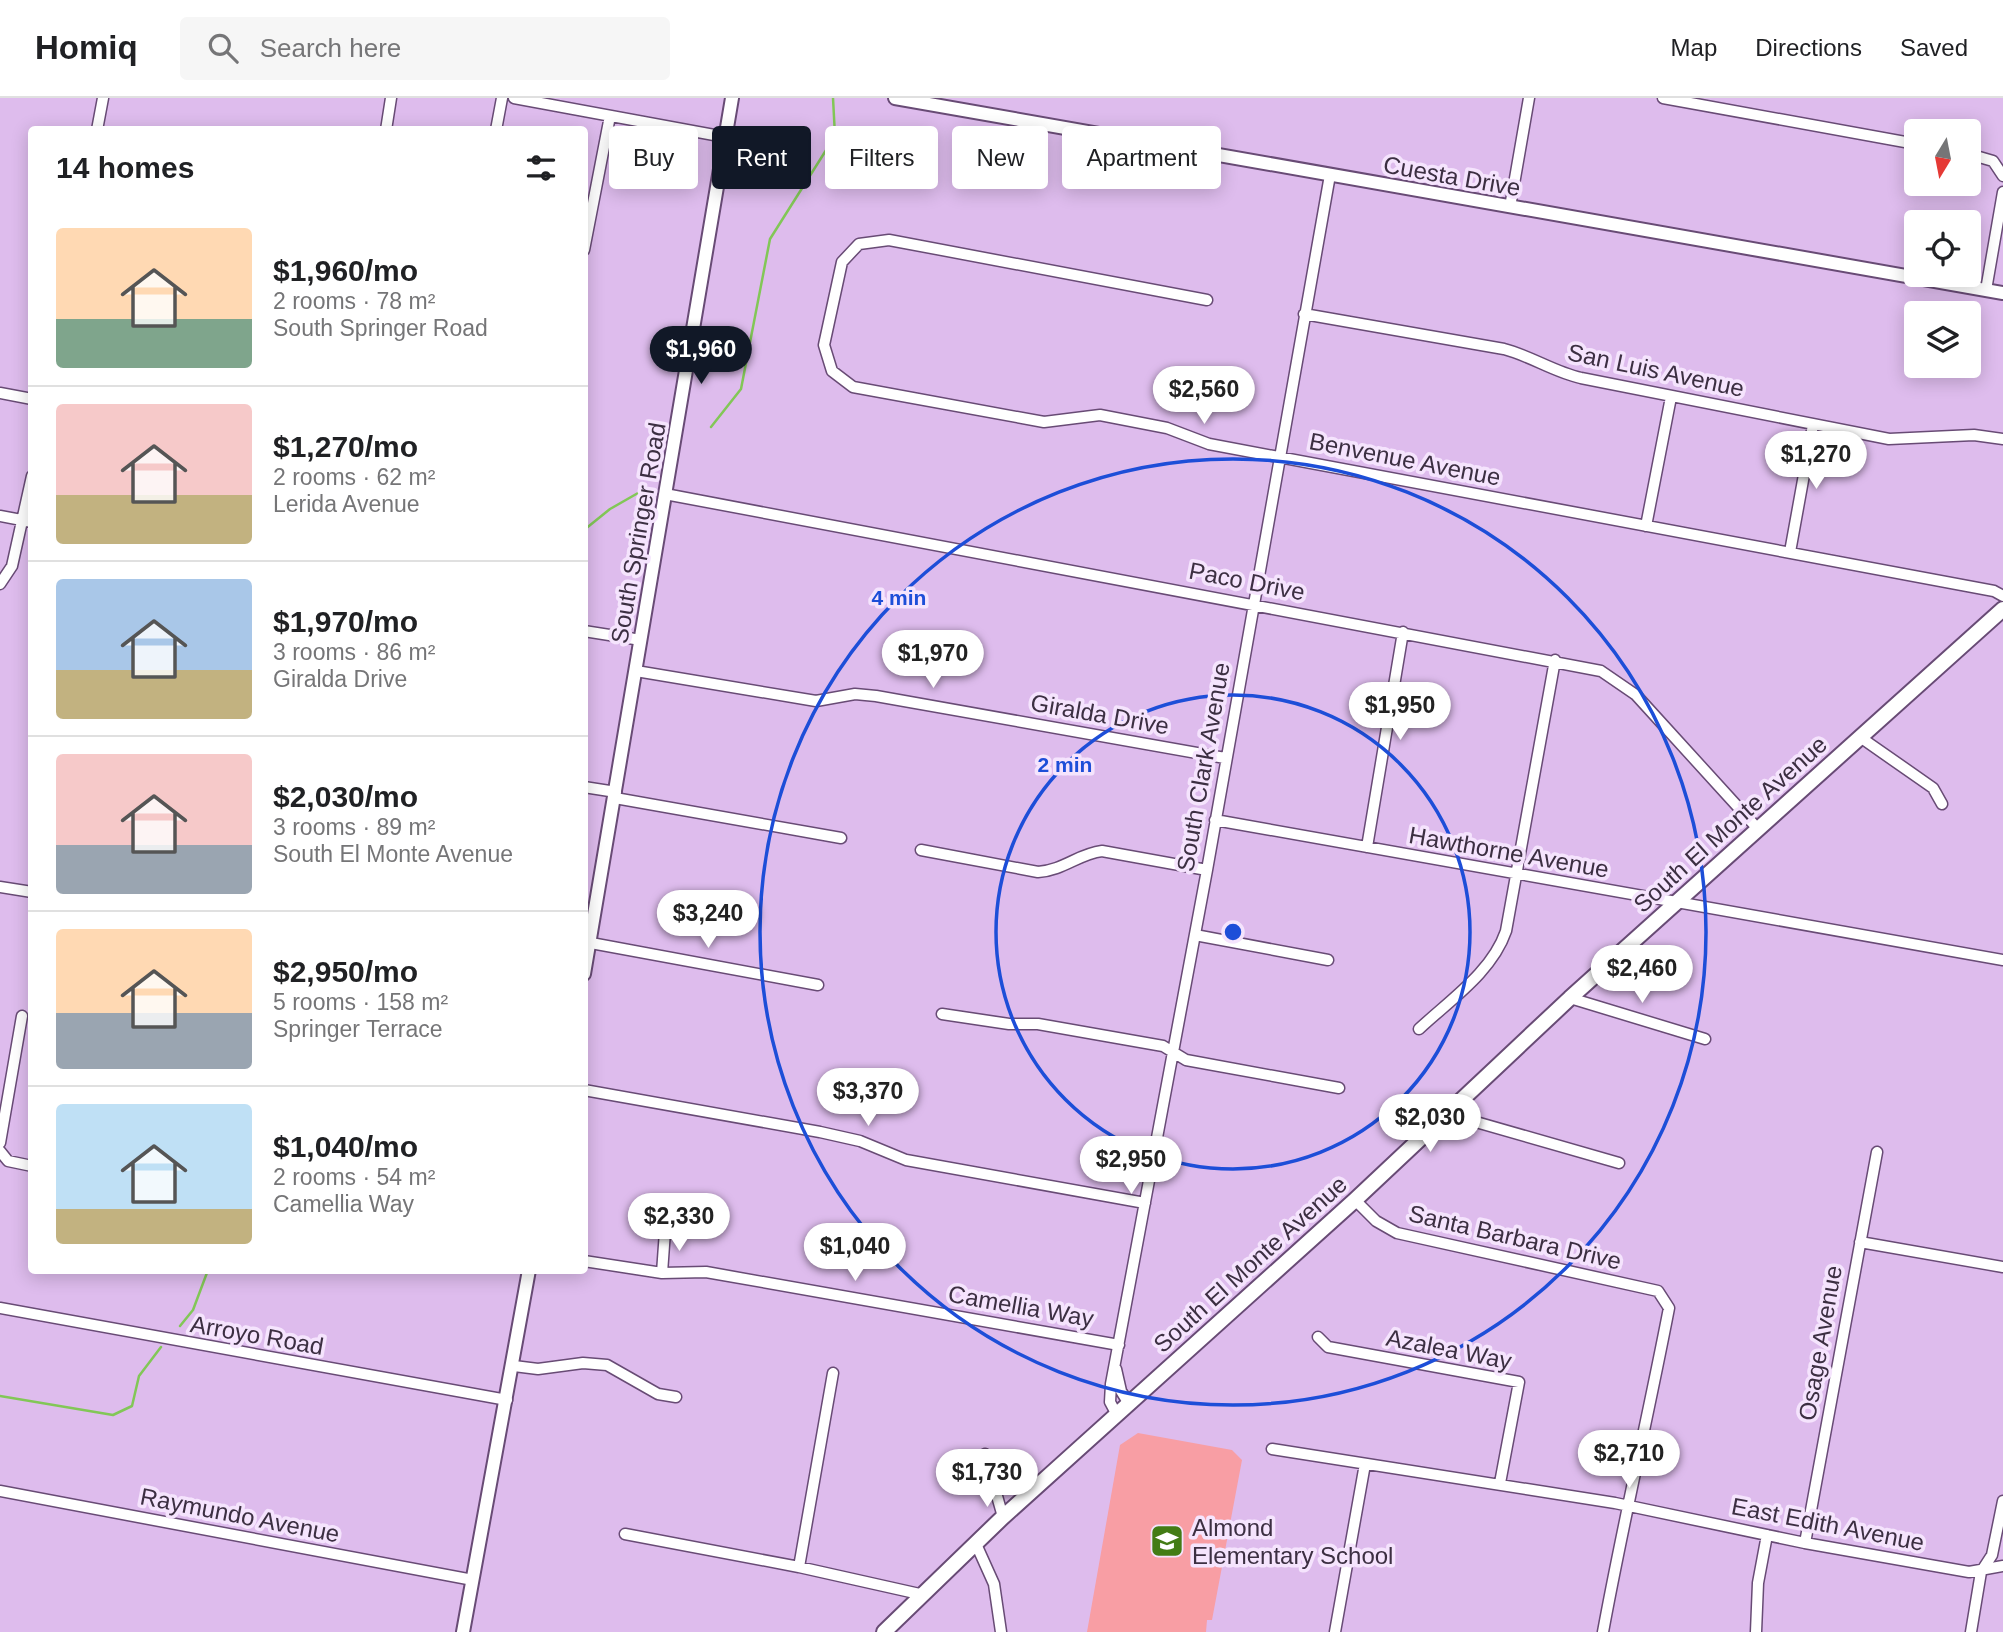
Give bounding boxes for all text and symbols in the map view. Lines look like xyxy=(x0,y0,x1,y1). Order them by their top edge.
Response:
search box xyxy=(180,17,670,80)
text: Homiq xyxy=(35,29,138,66)
icon: search xyxy=(204,29,242,67)
text: Search here xyxy=(260,33,401,63)
text: Map xyxy=(1671,34,1717,61)
text: Directions xyxy=(1755,34,1862,61)
text: Saved xyxy=(1900,34,1968,61)
north arrow xyxy=(1904,119,1981,196)
map controls xyxy=(1904,119,1981,378)
chip: Buy xyxy=(609,126,698,189)
chip: Rent xyxy=(712,126,811,189)
chip: Filters xyxy=(825,126,938,189)
chip: New xyxy=(952,126,1048,189)
chip: Apartment xyxy=(1062,126,1221,189)
icon: filters xyxy=(522,149,560,187)
text: 14 homes xyxy=(56,151,194,184)
street label: Cuesta Drive xyxy=(1381,151,1523,201)
button: locate xyxy=(1904,210,1981,287)
text: $1,960/mo xyxy=(273,254,418,287)
icon: home xyxy=(112,256,196,340)
text: 2 rooms · 78 m² xyxy=(273,288,435,314)
button: layers xyxy=(1904,301,1981,378)
text: South Springer Road xyxy=(273,315,488,341)
pin: $1,960 xyxy=(644,327,758,386)
text: $1,960 xyxy=(666,336,736,362)
street label: San Luis Avenue xyxy=(1565,338,1747,402)
pin: $2,560 xyxy=(1147,366,1261,426)
text: $2,560 xyxy=(1169,376,1239,402)
street label: South Springer Road xyxy=(605,420,671,646)
street label: Benvenue Avenue xyxy=(1307,427,1503,491)
text: $1,270/mo xyxy=(273,430,418,463)
icon: home xyxy=(112,432,196,516)
pin: $1,270 xyxy=(1759,432,1873,491)
text: $1,270 xyxy=(1781,441,1851,467)
text: 2 rooms · 62 m² xyxy=(273,464,435,490)
text: Lerida Avenue xyxy=(273,491,420,517)
street label: Paco Drive xyxy=(1187,557,1307,605)
text: 4 min xyxy=(872,586,926,609)
text: $1,970/mo xyxy=(273,605,418,638)
icon: home xyxy=(112,607,196,691)
pin: $1,970 xyxy=(876,630,990,690)
text: 3 rooms · 86 m² xyxy=(273,639,435,665)
text: $1,970 xyxy=(898,640,968,666)
street label: South Clark Avenue xyxy=(1171,660,1235,874)
text: Giralda Drive xyxy=(273,666,407,692)
pin: $1,950 xyxy=(1343,682,1457,742)
street label: Giralda Drive xyxy=(1029,689,1171,739)
text: $1,950 xyxy=(1365,692,1435,718)
street label: South El Monte Avenue xyxy=(1628,730,1832,918)
text: 2 min xyxy=(1038,753,1092,776)
text: $2,030/mo xyxy=(273,780,418,813)
icon: home xyxy=(112,782,196,866)
text: 3 rooms · 89 m² xyxy=(273,814,435,840)
street label: Hawthorne Avenue xyxy=(1407,821,1611,883)
text: South El Monte Avenue xyxy=(273,841,513,867)
pin: $3,240 xyxy=(651,890,765,950)
text: $3,240 xyxy=(673,900,743,926)
centre of rings xyxy=(1221,920,1245,944)
pin: $2,460 xyxy=(1585,946,1699,1005)
text: $2,950/mo xyxy=(273,955,418,988)
text: $2,460 xyxy=(1607,955,1677,981)
icon: home xyxy=(112,957,196,1041)
text: 5 rooms · 158 m² xyxy=(273,989,448,1015)
text: Springer Terrace xyxy=(273,1016,443,1042)
pin: $3,370 xyxy=(811,1068,925,1128)
text: $3,370 xyxy=(833,1078,903,1104)
pin: $2,030 xyxy=(1373,1094,1487,1154)
text: $2,030 xyxy=(1395,1104,1465,1130)
text: $1,040/mo xyxy=(273,1130,418,1163)
icon: home xyxy=(112,1132,196,1216)
pin: $2,950 xyxy=(1074,1136,1188,1196)
text: $2,950 xyxy=(1096,1146,1166,1172)
text: 2 rooms · 54 m² xyxy=(273,1164,435,1190)
street label: South El Monte Avenue xyxy=(1148,1170,1352,1358)
text: Camellia Way xyxy=(273,1191,414,1217)
pin: $2,330 xyxy=(622,1194,736,1253)
street label: Santa Barbara Drive xyxy=(1406,1199,1624,1275)
text: $2,330 xyxy=(644,1203,714,1229)
pin: $1,040 xyxy=(798,1224,912,1283)
text: $1,040 xyxy=(820,1233,890,1259)
street label: Osage Avenue xyxy=(1793,1263,1847,1423)
street label: Camellia Way xyxy=(946,1280,1096,1332)
street label: Arroyo Road xyxy=(188,1310,326,1360)
street label: Azalea Way xyxy=(1384,1324,1514,1374)
pin: $2,710 xyxy=(1572,1430,1686,1490)
text: $2,710 xyxy=(1594,1440,1664,1466)
pin: $1,730 xyxy=(930,1450,1044,1509)
text: $1,730 xyxy=(952,1459,1022,1485)
street label: Raymundo Avenue xyxy=(138,1482,342,1548)
street label: East Edith Avenue xyxy=(1729,1492,1927,1556)
place label: Almond Elementary School xyxy=(1192,1514,1393,1569)
school or university icon: Almond Elementary School xyxy=(1148,1522,1186,1560)

